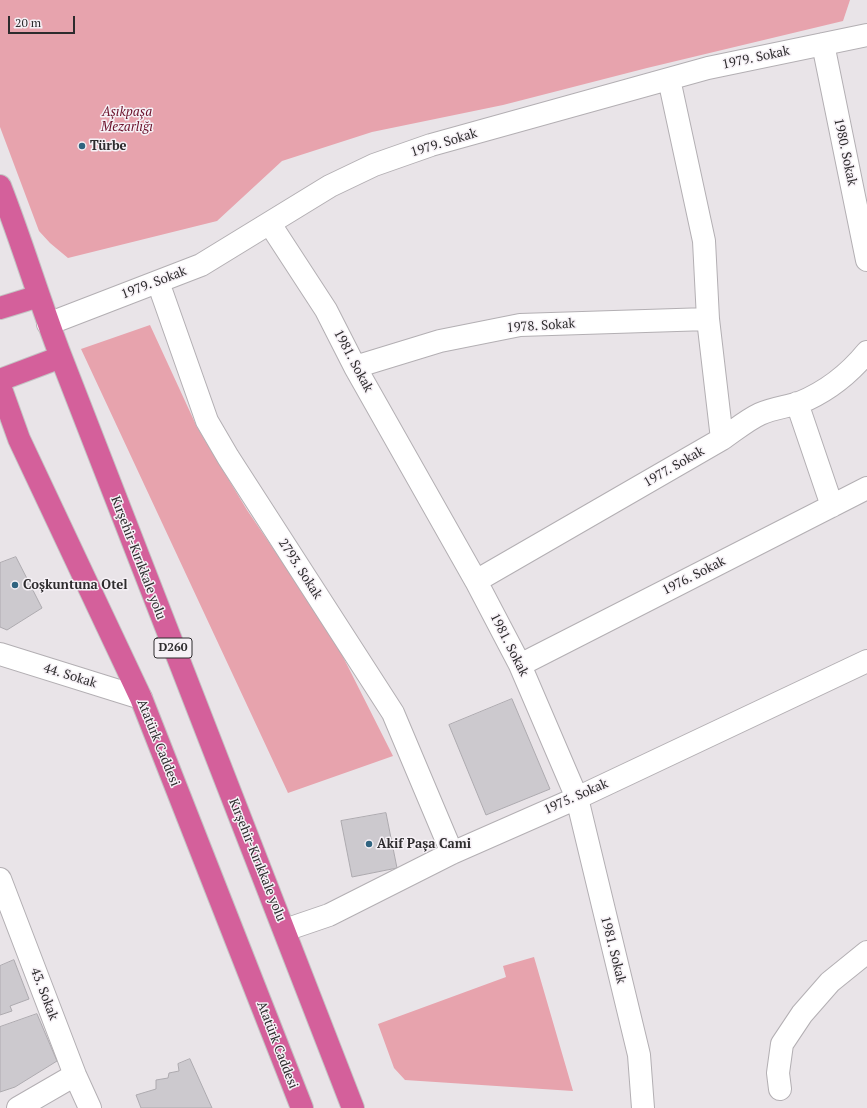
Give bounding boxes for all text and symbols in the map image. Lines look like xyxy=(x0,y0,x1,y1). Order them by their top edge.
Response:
scale bar xyxy=(10,8,77,34)
text: 20 m xyxy=(15,15,41,30)
street label: 1979. Sokak xyxy=(721,43,791,73)
park label: Aşıkpaşa Mezarlığı xyxy=(101,104,153,135)
street label: 1980. Sokak xyxy=(830,117,860,187)
street label: 1979. Sokak xyxy=(409,126,479,160)
place label: Türbe xyxy=(90,138,127,154)
marker: Türbe xyxy=(77,141,87,151)
street label: 1979. Sokak xyxy=(119,263,189,303)
street label: 1978. Sokak xyxy=(506,316,576,336)
street label: 1981. Sokak xyxy=(330,327,376,395)
street label: 1977. Sokak xyxy=(641,443,707,491)
street label: Kırşehir-Kırıkkale yolu xyxy=(107,494,169,622)
street label: 2793. Sokak xyxy=(275,536,325,602)
street label: 1976. Sokak xyxy=(660,553,728,599)
place label: Coşkuntuna Otel xyxy=(23,577,128,593)
marker: Coşkuntuna Otel xyxy=(10,580,20,590)
street label: 1981. Sokak xyxy=(486,611,532,679)
road number: D260 xyxy=(154,638,192,658)
street label: 44. Sokak xyxy=(42,661,98,691)
street label: Atatürk Caddesi xyxy=(133,697,183,789)
street label: 1975. Sokak xyxy=(541,776,611,818)
street label: Kırşehir-Kırıkkale yolu xyxy=(225,796,289,924)
place label: Akif Paşa Cami xyxy=(377,836,471,852)
marker: Akif Paşa Cami xyxy=(364,839,374,849)
street label: 1981. Sokak xyxy=(597,915,629,985)
street label: 43. Sokak xyxy=(27,966,61,1022)
street label: Atatürk Caddesi xyxy=(253,999,301,1091)

